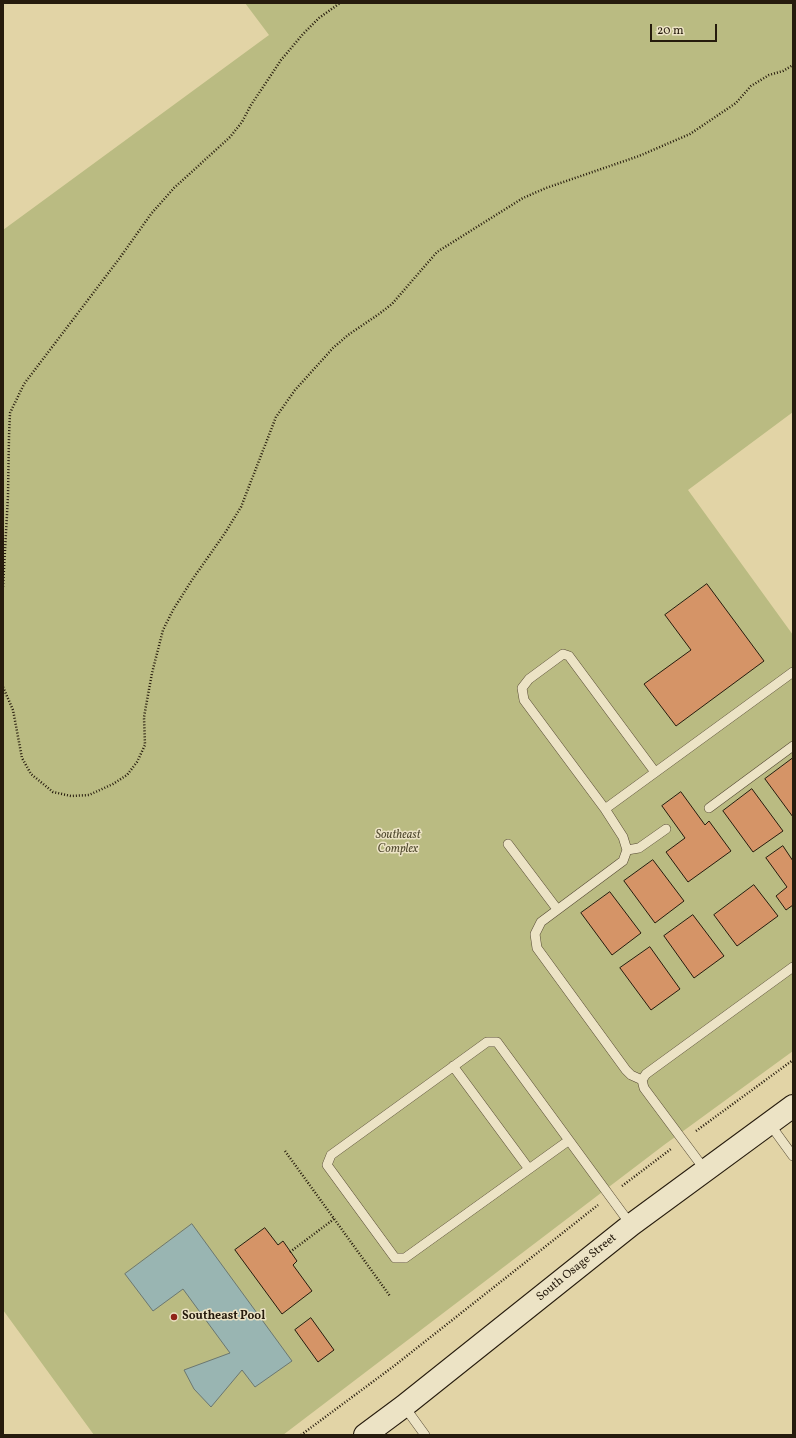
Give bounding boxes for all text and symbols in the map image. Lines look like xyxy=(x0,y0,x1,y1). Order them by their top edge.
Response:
scale bar xyxy=(652,16,719,42)
text: 20 m xyxy=(657,23,684,39)
park label: Southeast Complex xyxy=(375,829,421,857)
street label: South Osage Street xyxy=(534,1231,620,1305)
place label: Southeast Pool xyxy=(182,1310,265,1324)
marker: Southeast Pool xyxy=(169,1312,179,1322)

